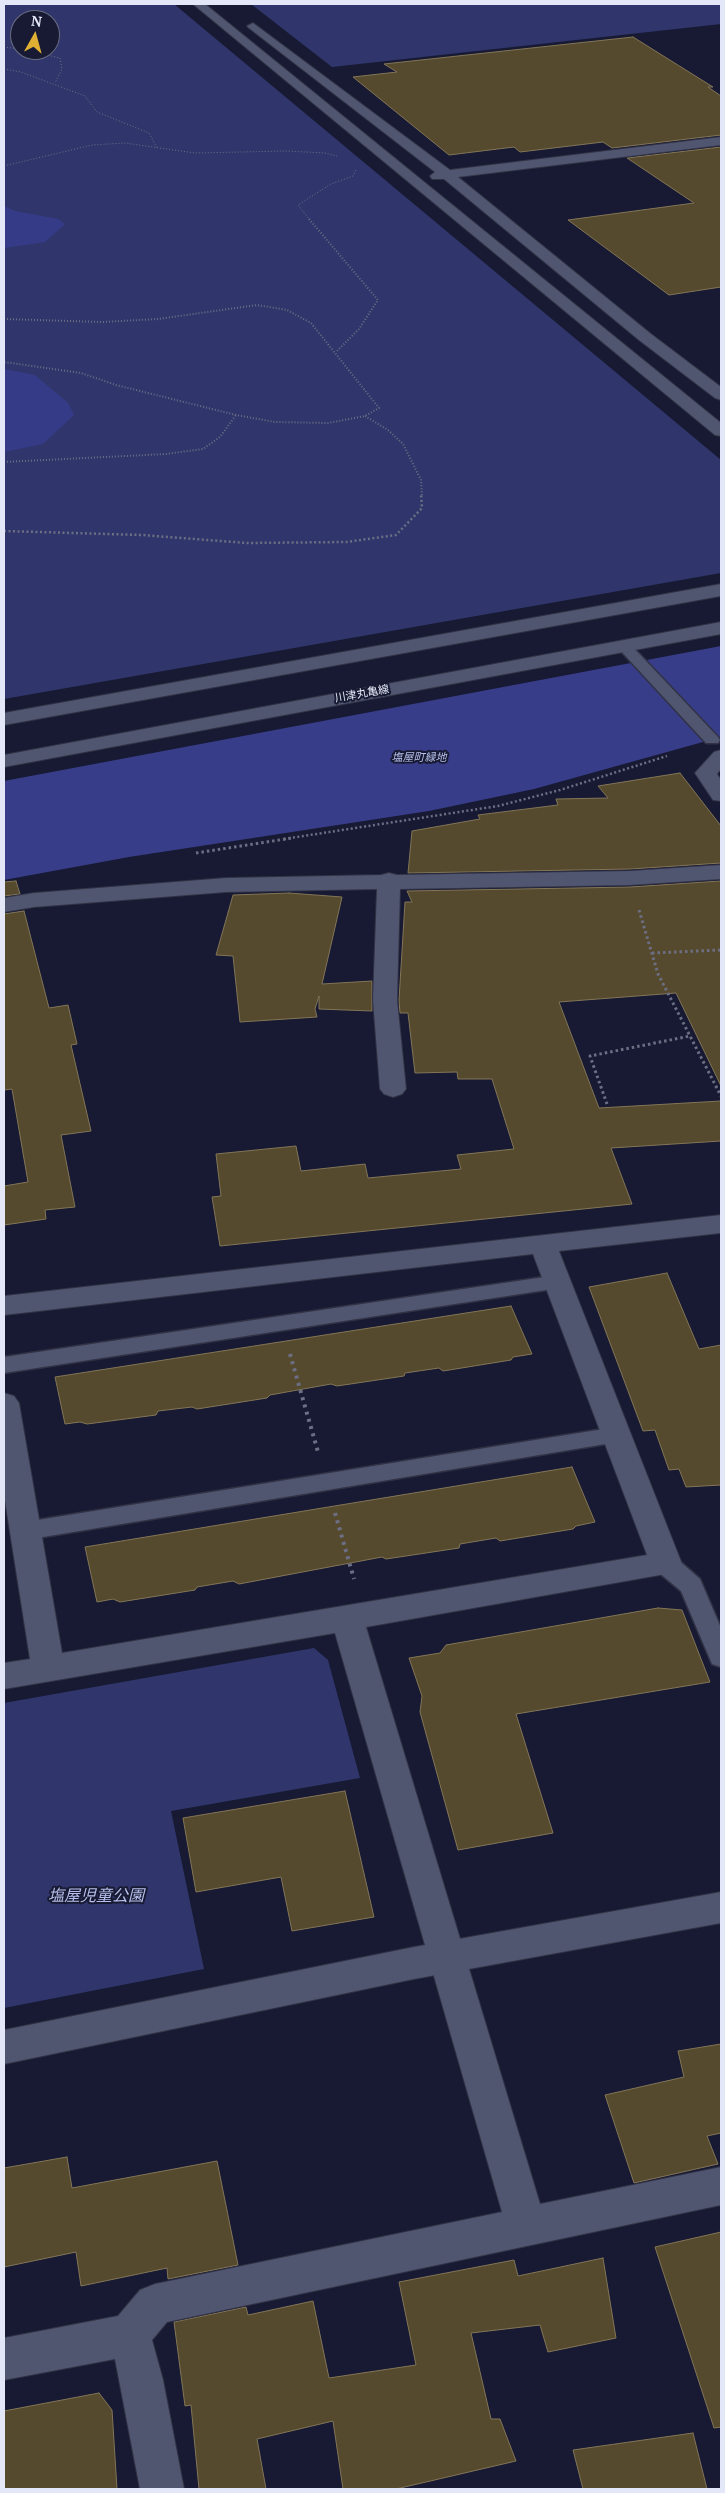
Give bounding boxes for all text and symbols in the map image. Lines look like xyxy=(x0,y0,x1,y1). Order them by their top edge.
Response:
north arrow xyxy=(10,10,60,60)
text: N xyxy=(30,11,43,31)
street label: 川津丸亀線 xyxy=(334,683,390,705)
park label: 塩屋町緑地 xyxy=(392,751,446,765)
park label: 塩屋児童公園 xyxy=(48,1886,144,1906)

